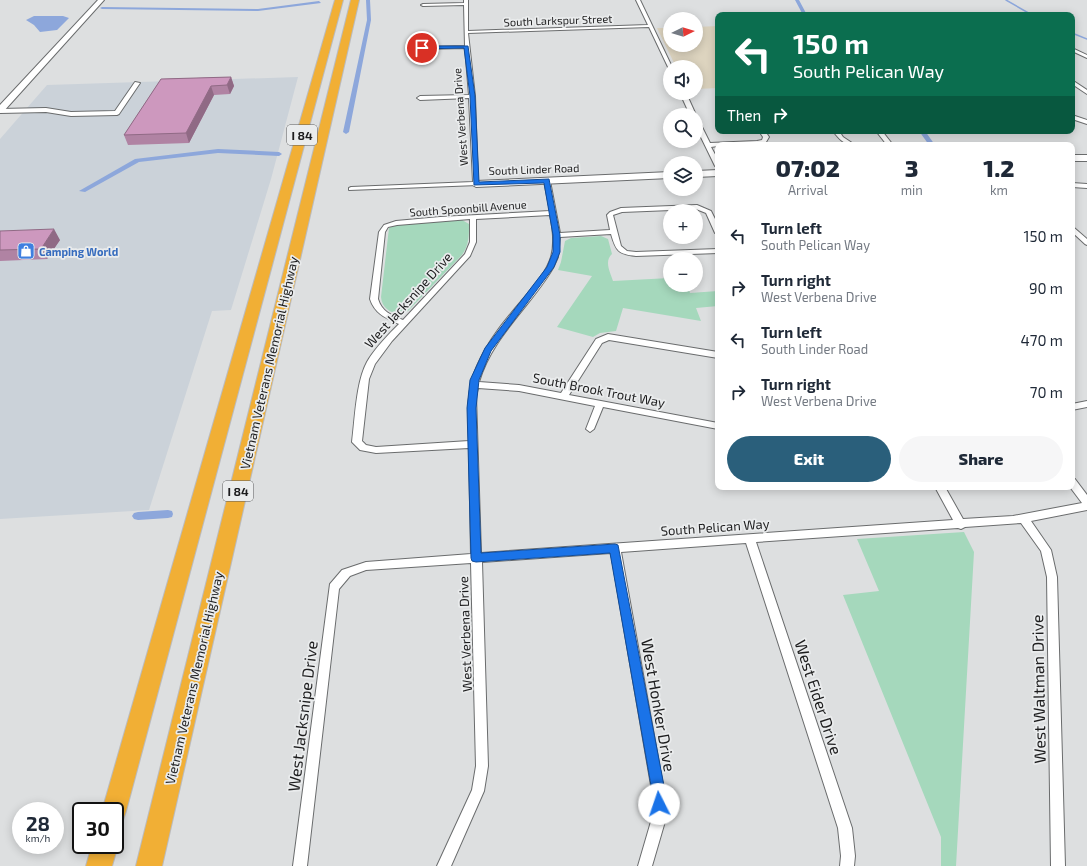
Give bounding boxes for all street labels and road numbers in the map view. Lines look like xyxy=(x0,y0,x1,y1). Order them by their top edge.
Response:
street label: South Larkspur Street xyxy=(503,12,613,28)
street label: West Verbena Drive xyxy=(450,68,470,166)
road number: I 84 xyxy=(287,125,317,145)
street label: South Linder Road xyxy=(488,161,580,177)
street label: South Spoonbill Avenue xyxy=(409,197,527,219)
street label: West Jacksnipe Drive xyxy=(361,249,455,351)
street label: Vietnam Veterans Memorial Highway xyxy=(237,255,301,471)
street label: South Brook Trout Way xyxy=(531,369,667,411)
road number: I 84 xyxy=(223,481,253,501)
street label: South Pelican Way xyxy=(660,515,770,539)
street label: Vietnam Veterans Memorial Highway xyxy=(162,570,226,786)
street label: West Verbena Drive xyxy=(455,576,475,692)
street label: West Waltman Drive xyxy=(1027,614,1049,764)
street label: West Honker Drive xyxy=(638,637,680,773)
street label: West Eider Drive xyxy=(791,637,847,757)
street label: West Jacksnipe Drive xyxy=(283,639,321,793)

